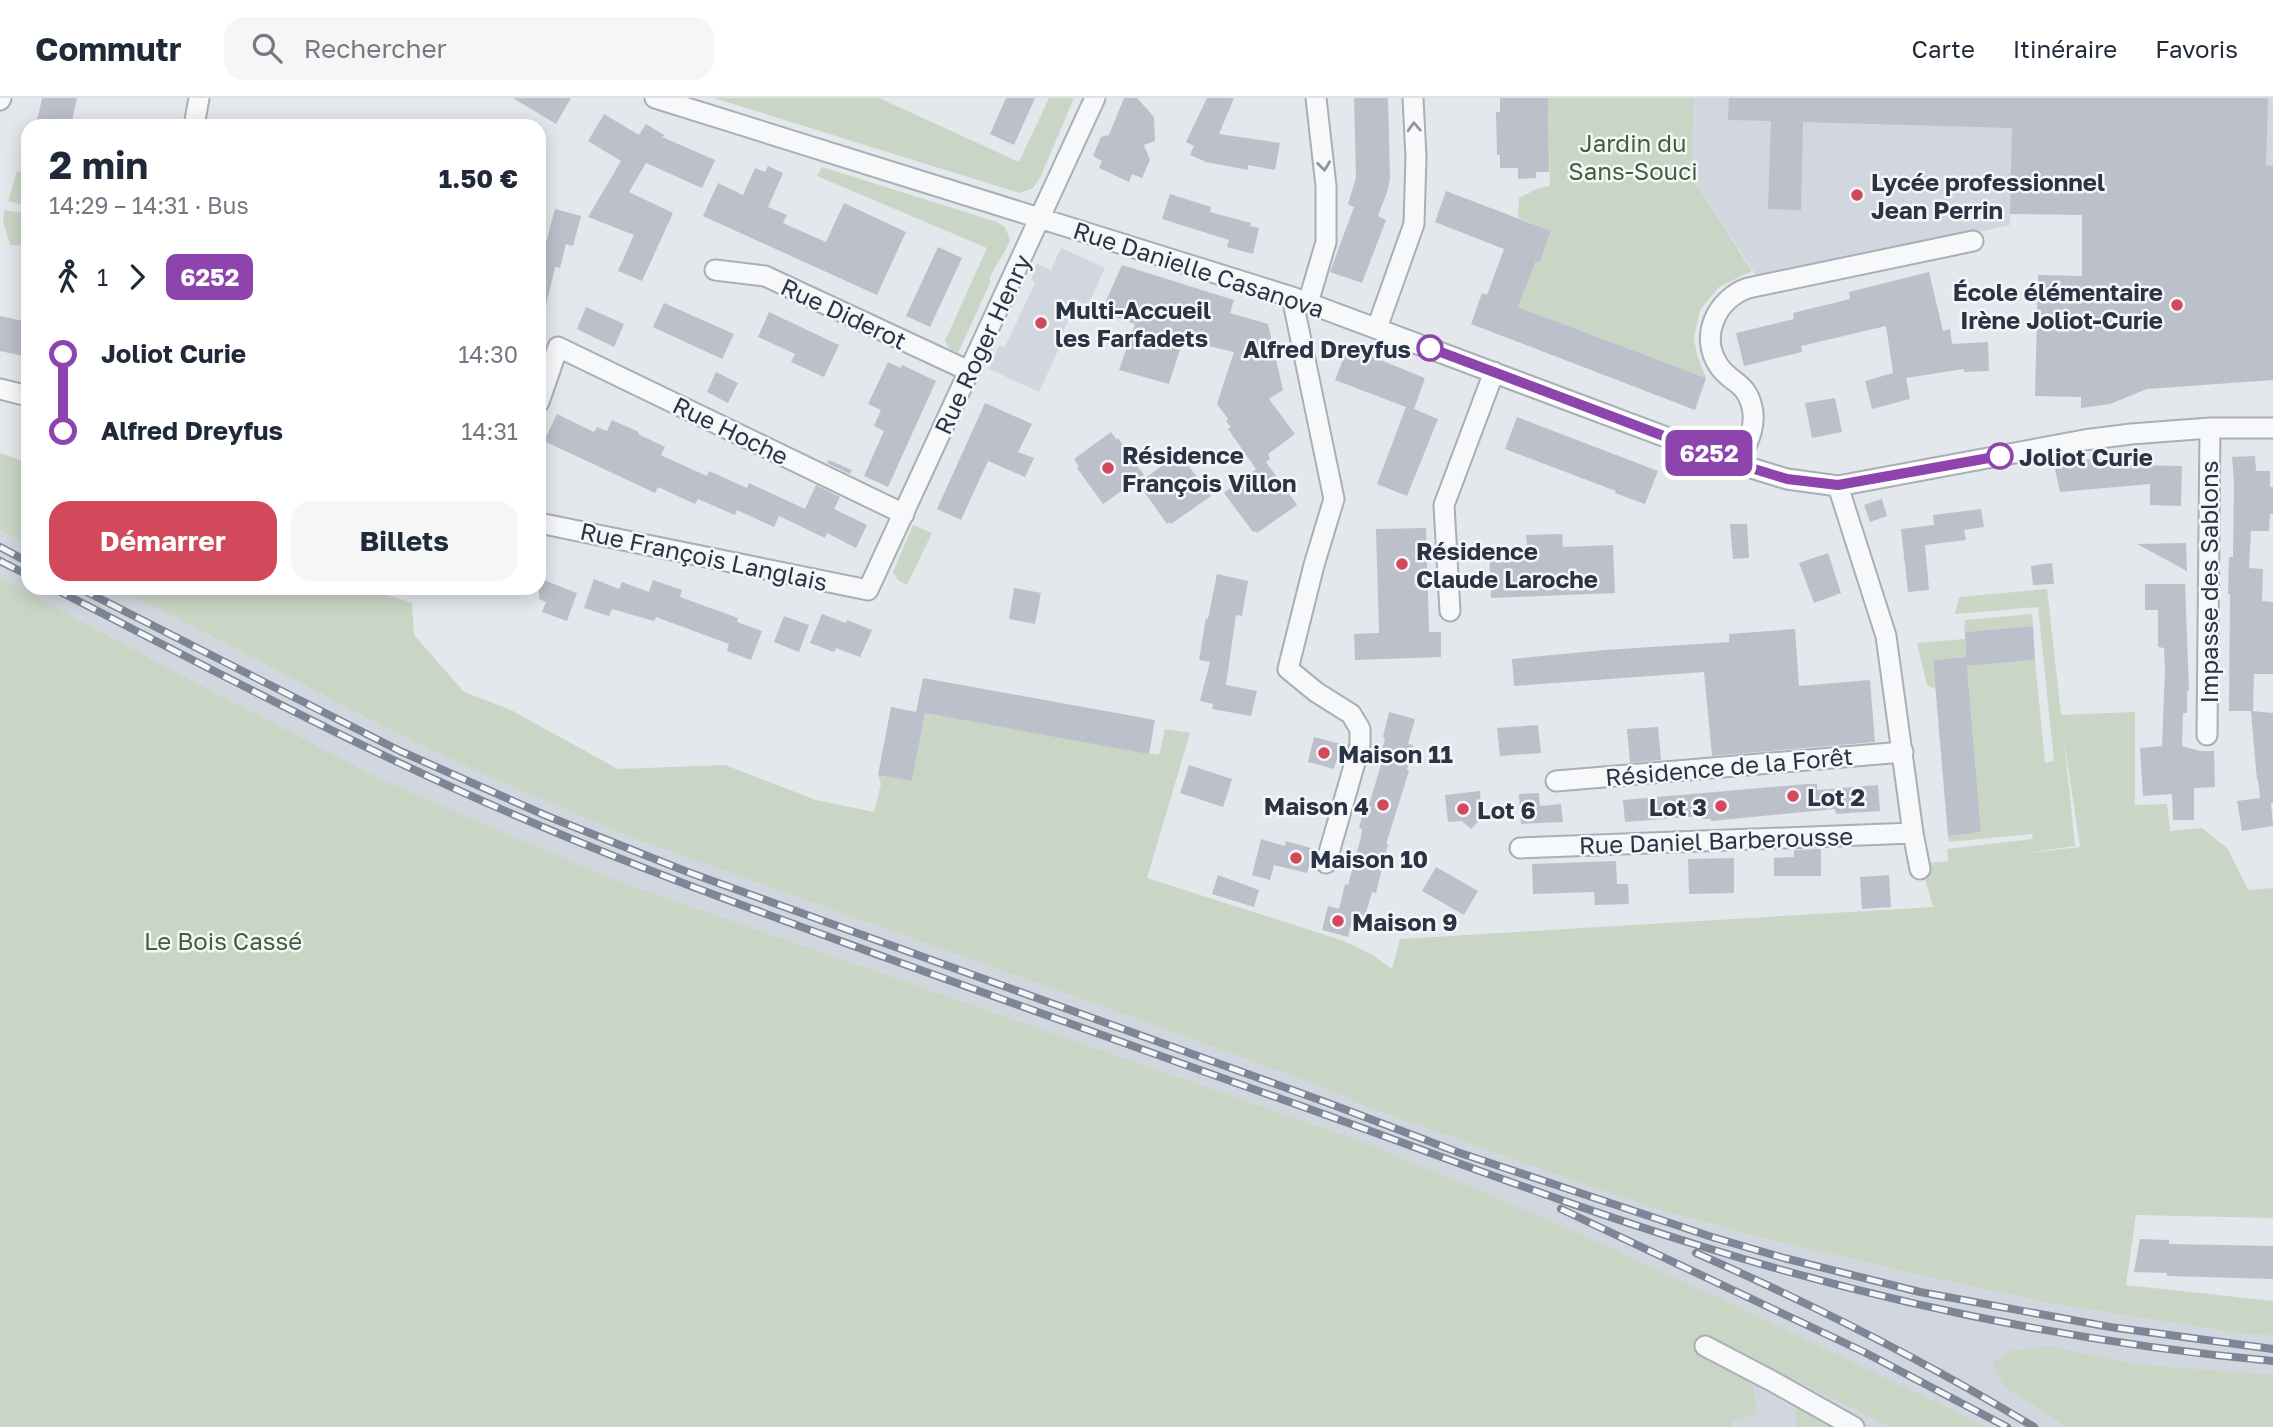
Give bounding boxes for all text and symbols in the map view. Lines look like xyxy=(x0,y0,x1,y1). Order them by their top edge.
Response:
search box xyxy=(224,17,714,80)
text: Commutr xyxy=(35,29,182,68)
icon: search xyxy=(248,29,286,67)
text: Rechercher xyxy=(304,33,447,64)
text: Carte xyxy=(1912,34,1975,63)
text: Itinéraire xyxy=(2013,34,2117,63)
text: Favoris xyxy=(2155,34,2238,63)
one-way arrow xyxy=(1407,122,1422,133)
park label: Jardin du Sans-Souci xyxy=(1568,128,1698,185)
text: 2 min xyxy=(49,142,148,187)
one-way arrow xyxy=(1316,160,1331,172)
text: 1.50 € xyxy=(439,163,518,194)
place label: Lycée professionnel Jean Perrin xyxy=(1871,167,2105,224)
marker: Lycée professionnel Jean Perrin xyxy=(1849,187,1865,203)
text: 14:29 – 14:31 · Bus xyxy=(49,191,249,219)
street label: Rue Danielle Casanova xyxy=(1070,215,1328,323)
street label: Rue Roger Henry xyxy=(928,249,1036,439)
icon: walk xyxy=(49,258,87,296)
icon: forward xyxy=(118,258,156,296)
text: 6252 xyxy=(180,262,239,291)
text: 1 xyxy=(97,263,108,291)
street label: Rue Diderot xyxy=(777,271,911,355)
place label: École élémentaire Irène Joliot-Curie xyxy=(1953,277,2163,334)
place label: Multi-Accueil les Farfadets xyxy=(1055,295,1211,352)
marker: École élémentaire Irène Joliot-Curie xyxy=(2169,297,2185,313)
marker: Multi-Accueil les Farfadets xyxy=(1033,315,1049,331)
place label: Alfred Dreyfus xyxy=(1243,334,1411,363)
marker: Alfred Dreyfus xyxy=(1417,335,1443,361)
text: Joliot Curie xyxy=(101,338,246,369)
text: 14:30 xyxy=(458,340,518,368)
street label: Rue Hoche xyxy=(669,390,793,470)
text: Alfred Dreyfus xyxy=(101,415,283,446)
text: 14:31 xyxy=(461,417,518,445)
line badge: 6252 xyxy=(1660,430,1758,476)
text: 6252 xyxy=(1679,438,1739,467)
place label: Résidence François Villon xyxy=(1122,440,1296,497)
place label: Joliot Curie xyxy=(2019,442,2153,471)
marker: Joliot Curie xyxy=(1987,443,2013,469)
marker: Résidence François Villon xyxy=(1100,460,1116,476)
street label: Impasse des Sablons xyxy=(2194,461,2223,703)
button: Démarrer xyxy=(49,501,277,581)
button: Billets xyxy=(291,501,518,581)
street label: Rue François Langlais xyxy=(578,516,830,596)
place label: Résidence Claude Laroche xyxy=(1416,536,1598,593)
marker: Résidence Claude Laroche xyxy=(1394,556,1410,572)
place label: Maison 11 xyxy=(1338,739,1453,768)
street label: Résidence de la Forêt xyxy=(1604,741,1854,791)
marker: Maison 11 xyxy=(1316,745,1332,761)
place label: Lot 2 xyxy=(1807,782,1865,811)
marker: Lot 2 xyxy=(1785,788,1801,804)
place label: Maison 4 xyxy=(1264,791,1369,820)
place label: Lot 3 xyxy=(1649,792,1707,821)
place label: Lot 6 xyxy=(1477,795,1536,824)
marker: Maison 4 xyxy=(1375,797,1391,813)
marker: Lot 3 xyxy=(1713,798,1729,814)
marker: Lot 6 xyxy=(1455,801,1471,817)
street label: Rue Daniel Barberousse xyxy=(1578,821,1854,859)
place label: Maison 10 xyxy=(1310,844,1428,873)
marker: Maison 10 xyxy=(1288,850,1304,866)
place label: Maison 9 xyxy=(1352,907,1457,936)
marker: Maison 9 xyxy=(1330,913,1346,929)
park label: Le Bois Cassé xyxy=(144,926,302,955)

